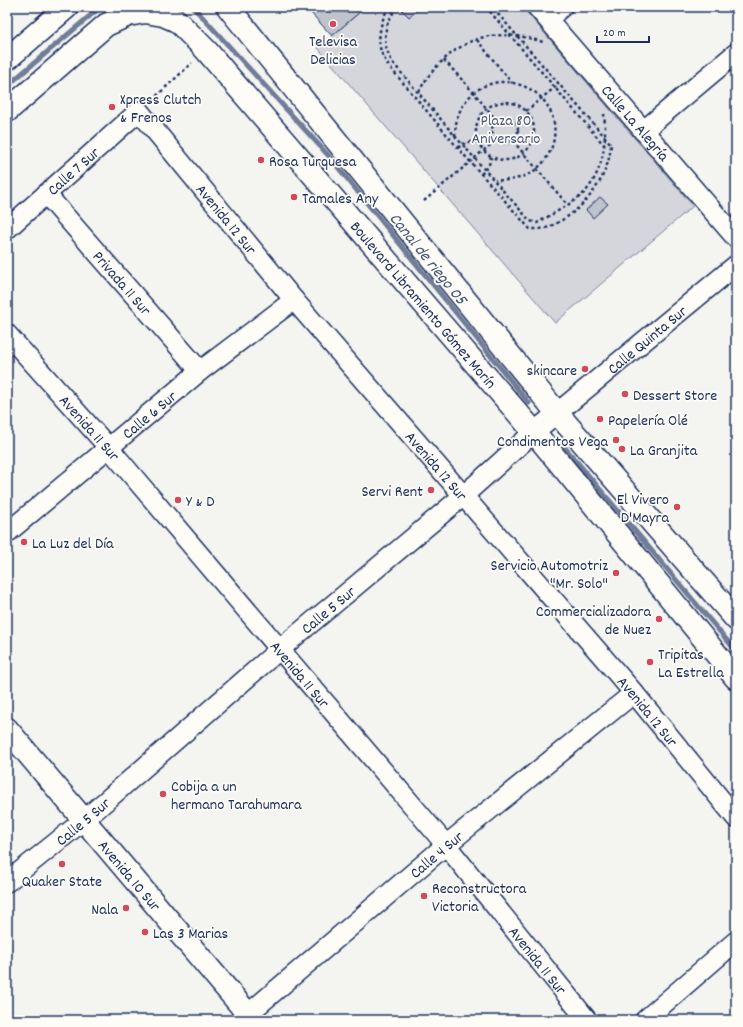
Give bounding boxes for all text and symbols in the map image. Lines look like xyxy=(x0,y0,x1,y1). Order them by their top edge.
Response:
scale bar xyxy=(597,18,649,44)
marker: Televisa Delicias xyxy=(328,19,338,29)
text: 20 m xyxy=(603,25,626,42)
place label: Televisa Delicias xyxy=(309,31,358,72)
street label: Calle La Alegría xyxy=(595,80,674,167)
place label: Xpress Clutch & Frenos xyxy=(120,89,201,130)
marker: Xpress Clutch & Frenos xyxy=(107,102,117,112)
park label: Plaza 80 Aniversario xyxy=(472,110,540,151)
street label: Calle 7 Sur xyxy=(43,142,106,202)
place label: Rosa Turquesa xyxy=(269,151,357,174)
marker: Rosa Turquesa xyxy=(256,155,266,165)
street label: Avenida 12 Sur xyxy=(189,180,261,260)
place label: Tamales Any xyxy=(302,188,379,211)
marker: Tamales Any xyxy=(289,192,299,202)
water label: Canal de riego 05 xyxy=(382,209,473,313)
street label: Boulevard Libramiento Gómez Morín xyxy=(344,217,501,395)
street label: Privada 11 Sur xyxy=(86,246,156,322)
street label: Calle Quinta Sur xyxy=(603,301,693,381)
place label: skincare xyxy=(526,360,577,383)
marker: skincare xyxy=(580,364,590,374)
place label: Dessert Store xyxy=(633,385,717,408)
street label: Calle 6 Sur xyxy=(118,386,183,446)
marker: Dessert Store xyxy=(620,389,630,399)
street label: Avenida 11 Sur xyxy=(53,391,124,467)
place label: Papelería Olé xyxy=(608,410,688,433)
marker: Papelería Olé xyxy=(595,414,605,424)
street label: Avenida 12 Sur xyxy=(398,427,472,507)
place label: Condimentos Vega xyxy=(497,431,608,454)
marker: Condimentos Vega xyxy=(611,435,621,445)
place label: La Granjita xyxy=(630,440,698,463)
marker: La Granjita xyxy=(617,444,627,454)
place label: Servi Rent xyxy=(362,481,423,504)
marker: Servi Rent xyxy=(426,485,436,495)
place label: El Vivero D'Mayra xyxy=(617,489,669,530)
place label: Y & D xyxy=(186,491,214,514)
marker: Y & D xyxy=(173,495,183,505)
marker: El Vivero D'Mayra xyxy=(672,502,682,512)
place label: La Luz del Día xyxy=(32,533,114,556)
marker: La Luz del Día xyxy=(19,537,29,547)
place label: Servicio Automotriz "Mr. Solo" xyxy=(491,555,608,596)
marker: Servicio Automotriz "Mr. Solo" xyxy=(611,568,621,578)
street label: Calle 5 Sur xyxy=(297,581,361,641)
place label: Commercializadora de Nuez xyxy=(536,601,651,642)
marker: Commercializadora de Nuez xyxy=(654,614,664,624)
street label: Avenida 11 Sur xyxy=(263,637,334,714)
place label: Tripitas La Estrella xyxy=(658,644,724,685)
marker: Tripitas La Estrella xyxy=(645,657,655,667)
street label: Avenida 12 Sur xyxy=(610,672,683,753)
place label: Cobija a un hermano Tarahumara xyxy=(171,776,302,817)
marker: Cobija a un hermano Tarahumara xyxy=(158,789,168,799)
street label: Calle 5 Sur xyxy=(52,793,116,852)
street label: Calle 4 Sur xyxy=(406,826,469,885)
street label: Avenida 10 Sur xyxy=(91,836,165,917)
marker: Quaker State xyxy=(57,859,67,869)
place label: Quaker State xyxy=(22,871,102,894)
place label: Reconstructora Victoria xyxy=(432,878,527,919)
marker: Reconstructora Victoria xyxy=(419,891,429,901)
place label: Nala xyxy=(91,899,118,922)
marker: Nala xyxy=(121,903,131,913)
street label: Avenida 11 Sur xyxy=(502,922,571,1001)
place label: Las 3 Marias xyxy=(153,923,228,946)
marker: Las 3 Marias xyxy=(140,927,150,937)

